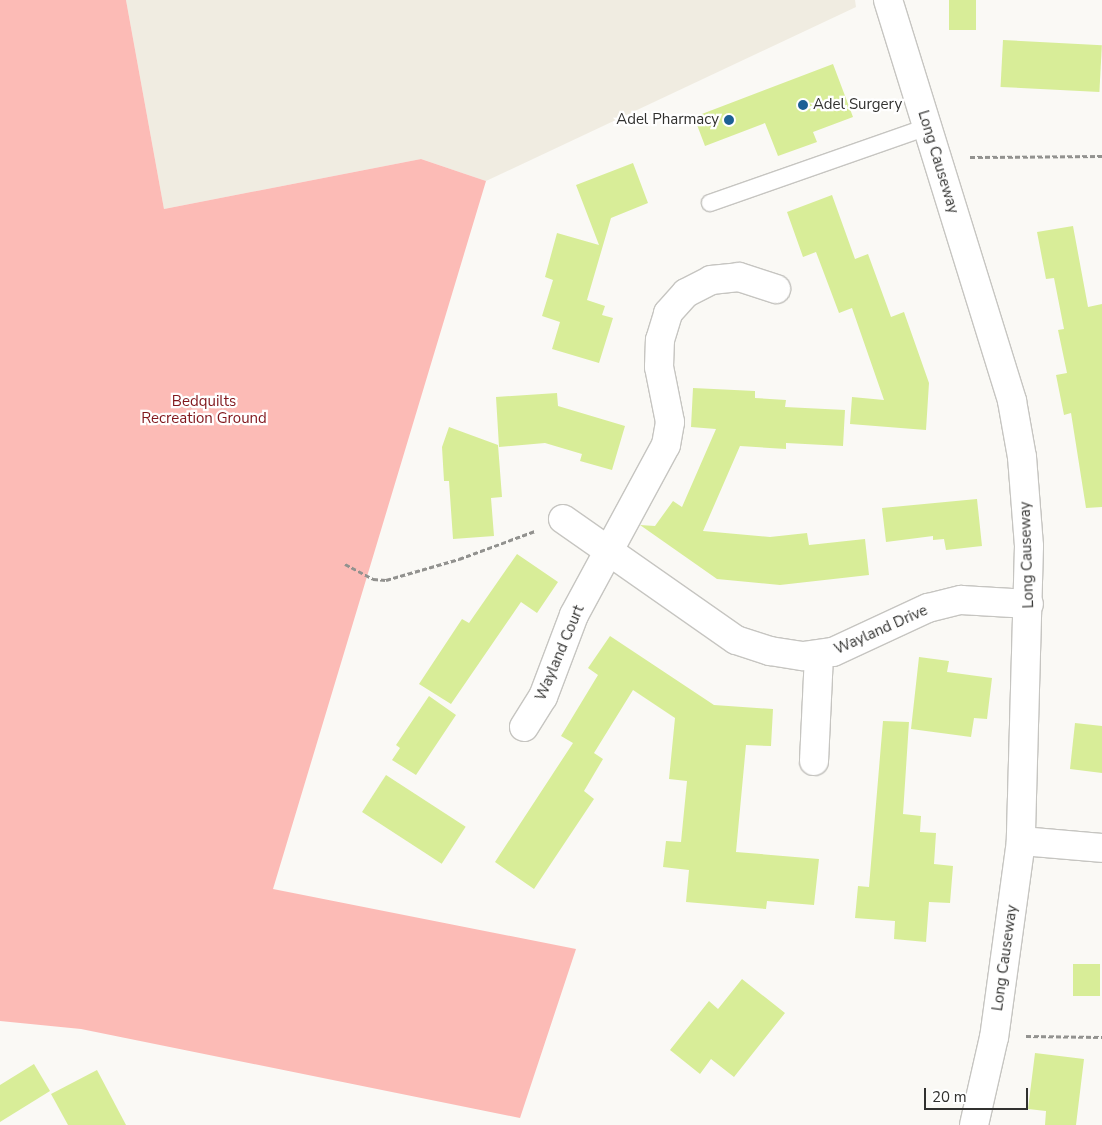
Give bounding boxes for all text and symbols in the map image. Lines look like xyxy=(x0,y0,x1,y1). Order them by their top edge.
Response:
place label: Adel Surgery xyxy=(813,96,902,114)
marker: Adel Surgery xyxy=(797,99,809,111)
street label: Long Causeway xyxy=(914,108,962,216)
place label: Adel Pharmacy xyxy=(616,111,719,129)
marker: Adel Pharmacy xyxy=(723,114,735,126)
park label: Bedquilts Recreation Ground xyxy=(141,392,267,427)
street label: Long Causeway xyxy=(1016,501,1038,609)
street label: Wayland Drive xyxy=(832,601,930,659)
street label: Wayland Court xyxy=(532,602,588,704)
street label: Long Causeway xyxy=(989,904,1021,1012)
scale bar xyxy=(927,1078,1031,1110)
text: 20 m xyxy=(932,1087,967,1107)

